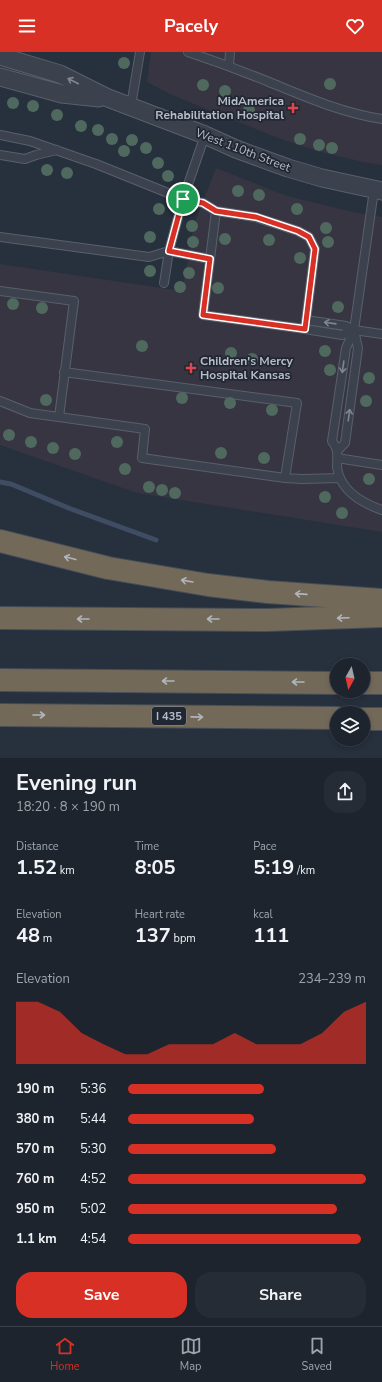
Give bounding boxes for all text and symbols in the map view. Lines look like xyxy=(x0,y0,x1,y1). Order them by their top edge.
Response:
text: Pacely xyxy=(164,14,218,38)
icon: menu xyxy=(16,15,38,37)
icon: heart xyxy=(344,15,366,37)
one-way arrow xyxy=(67,76,79,84)
place label: MidAmerica Rehabilitation Hospital xyxy=(155,93,284,123)
marker: MidAmerica Rehabilitation Hospital xyxy=(287,102,299,114)
street label: West 110th Street xyxy=(193,125,293,176)
pin xyxy=(166,182,200,216)
icon: arrive xyxy=(172,188,194,210)
one-way arrow xyxy=(324,319,337,327)
place label: Children's Mercy Hospital Kansas xyxy=(200,353,294,383)
one-way arrow xyxy=(339,360,347,373)
marker: Children's Mercy Hospital Kansas xyxy=(185,362,197,374)
one-way arrow xyxy=(345,409,353,422)
one-way arrow xyxy=(64,554,77,562)
one-way arrow xyxy=(181,577,194,585)
one-way arrow xyxy=(295,591,308,598)
one-way arrow xyxy=(337,614,350,621)
one-way arrow xyxy=(77,615,90,623)
one-way arrow xyxy=(207,615,220,623)
north arrow xyxy=(330,658,370,698)
map controls xyxy=(330,658,370,746)
one-way arrow xyxy=(162,677,175,685)
one-way arrow xyxy=(292,678,305,686)
button: layers xyxy=(330,706,370,746)
road number: I 435 xyxy=(152,707,186,725)
one-way arrow xyxy=(32,711,45,719)
one-way arrow xyxy=(190,713,203,721)
text: Evening run xyxy=(16,768,137,798)
button: share xyxy=(324,771,366,813)
text: 18:20 · 8 × 190 m xyxy=(16,798,120,816)
text: Distance xyxy=(16,839,59,854)
text: Time xyxy=(135,839,159,854)
text: Pace xyxy=(253,839,277,854)
text: 1.52 xyxy=(16,854,57,881)
text: 8:05 xyxy=(135,854,176,881)
text: 5:19 xyxy=(253,854,294,881)
text: km xyxy=(57,863,75,878)
text: /km xyxy=(294,863,315,878)
text: Elevation xyxy=(16,907,62,922)
text: Heart rate xyxy=(135,907,185,922)
text: kcal xyxy=(253,907,273,922)
text: 48 xyxy=(16,922,40,949)
text: 137 xyxy=(135,922,171,949)
text: 111 xyxy=(253,922,289,949)
text: m xyxy=(40,931,52,946)
text: bpm xyxy=(171,931,196,946)
text: Elevation xyxy=(16,970,70,988)
text: 234–239 m xyxy=(298,970,366,988)
text: 190 m xyxy=(16,1080,54,1098)
text: 5:36 xyxy=(80,1080,106,1098)
text: 380 m xyxy=(16,1110,54,1128)
text: 5:44 xyxy=(80,1110,106,1128)
text: 570 m xyxy=(16,1140,54,1158)
text: 5:30 xyxy=(80,1140,106,1158)
text: 760 m xyxy=(16,1170,54,1188)
text: 4:52 xyxy=(80,1170,106,1188)
text: 950 m xyxy=(16,1200,54,1218)
text: 5:02 xyxy=(80,1200,106,1218)
text: 1.1 km xyxy=(16,1230,57,1248)
text: 4:54 xyxy=(80,1230,106,1248)
button: Save xyxy=(16,1272,187,1318)
button: Share xyxy=(195,1272,366,1318)
tab: Home xyxy=(50,1335,80,1374)
tab: Map xyxy=(180,1335,202,1374)
tab: Saved xyxy=(302,1335,332,1374)

